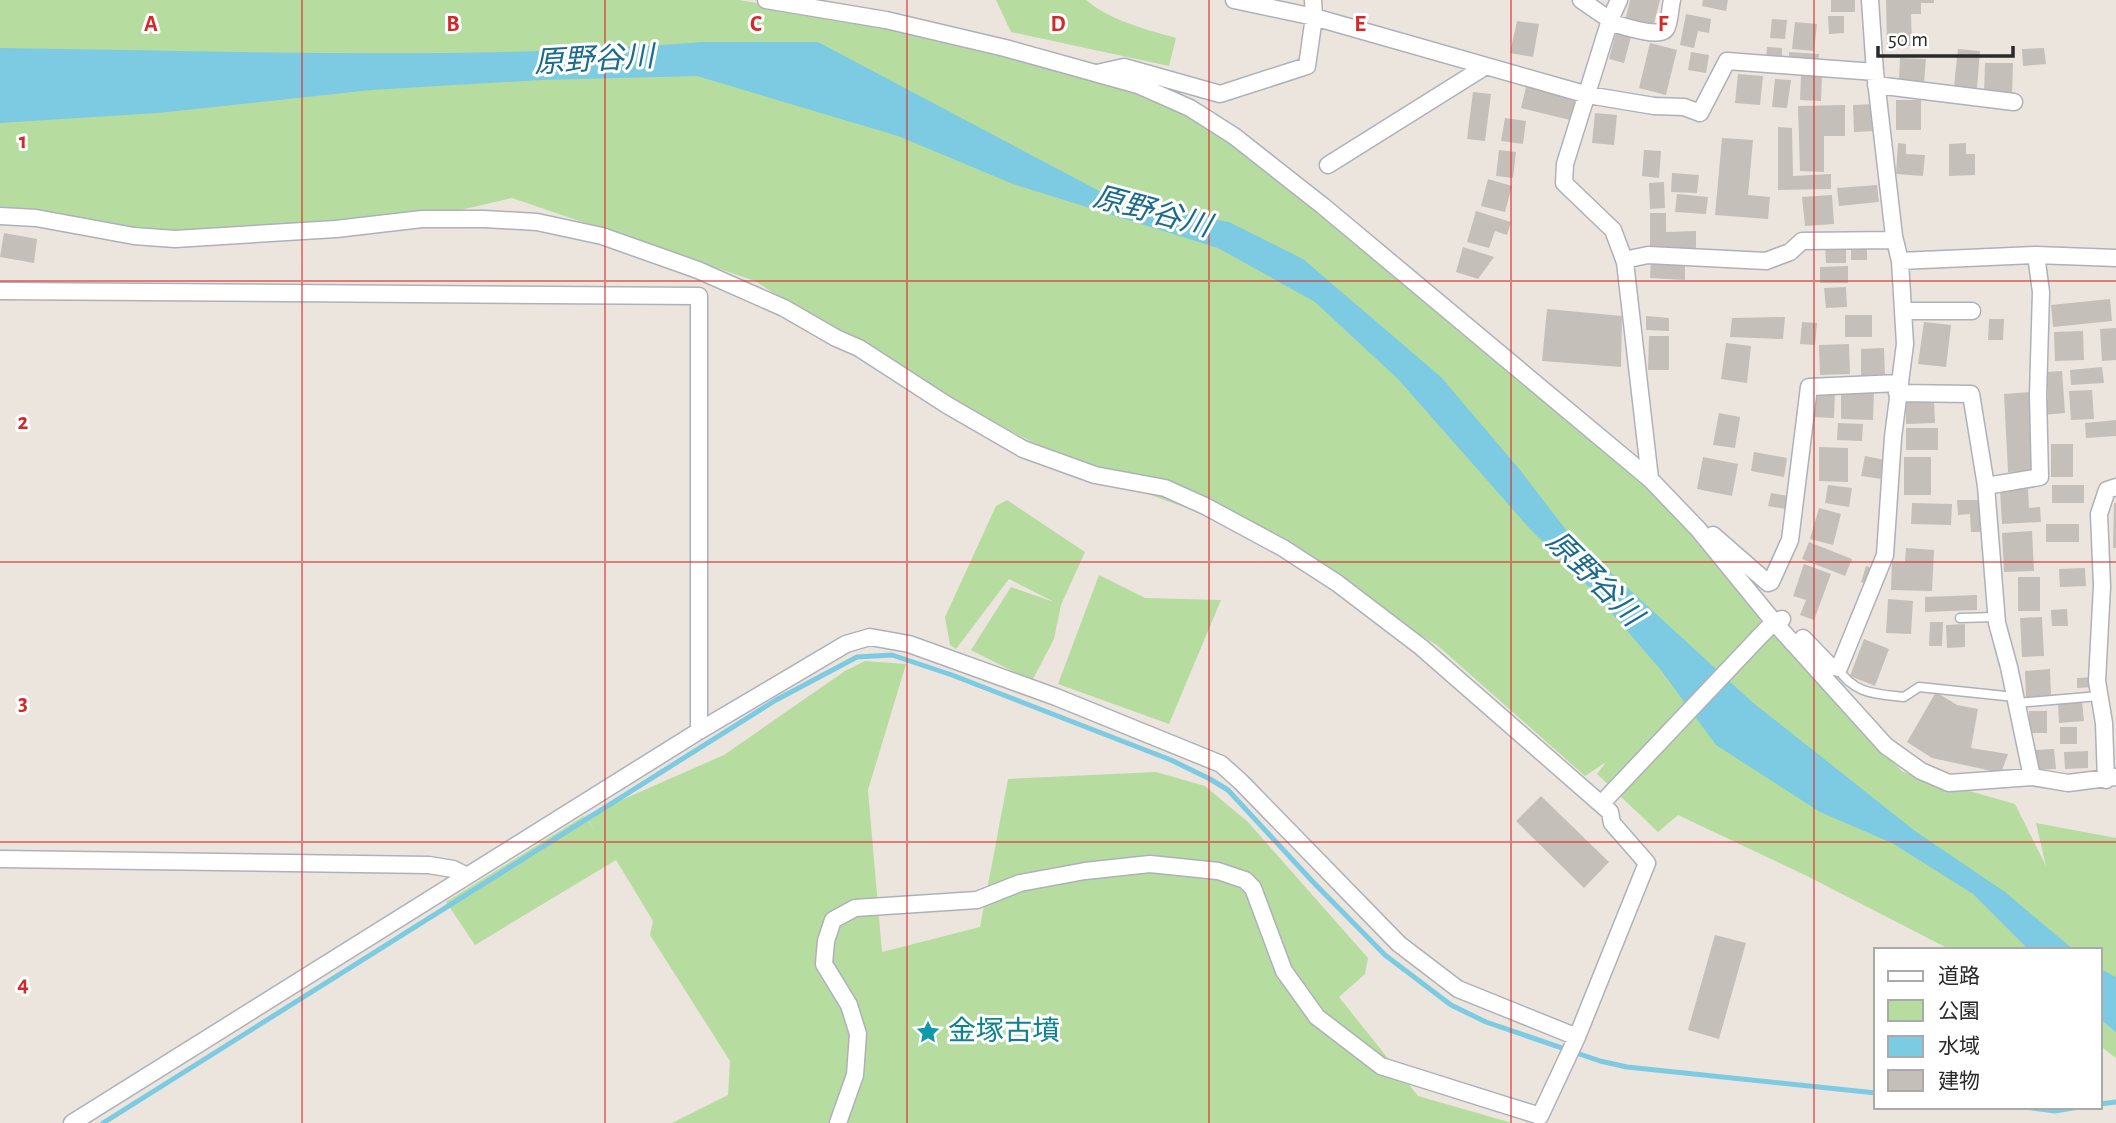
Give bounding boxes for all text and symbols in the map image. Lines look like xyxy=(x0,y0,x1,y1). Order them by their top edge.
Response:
text: A xyxy=(144,13,158,36)
text: B xyxy=(446,13,460,36)
text: C xyxy=(750,13,762,36)
text: D xyxy=(1050,13,1066,36)
text: E xyxy=(1354,13,1366,36)
text: F xyxy=(1658,13,1669,36)
scale bar xyxy=(1878,14,2013,58)
text: 50 m xyxy=(1888,29,1928,50)
water label: 原野谷川 xyxy=(533,41,658,78)
text: 1 xyxy=(19,130,27,153)
water label: 原野谷川 xyxy=(1090,181,1217,243)
text: 2 xyxy=(18,411,29,434)
water label: 原野谷川 xyxy=(1541,525,1650,634)
text: 3 xyxy=(18,692,28,715)
legend xyxy=(1874,948,2102,1109)
text: 道路 xyxy=(1938,965,1980,987)
text: 4 xyxy=(17,973,29,996)
text: 公園 xyxy=(1938,1001,1980,1022)
place label: 金塚古墳 xyxy=(948,1016,1060,1046)
place icon: 金塚古墳 xyxy=(914,1018,942,1046)
text: 水域 xyxy=(1938,1035,1980,1057)
text: 建物 xyxy=(1938,1070,1980,1092)

